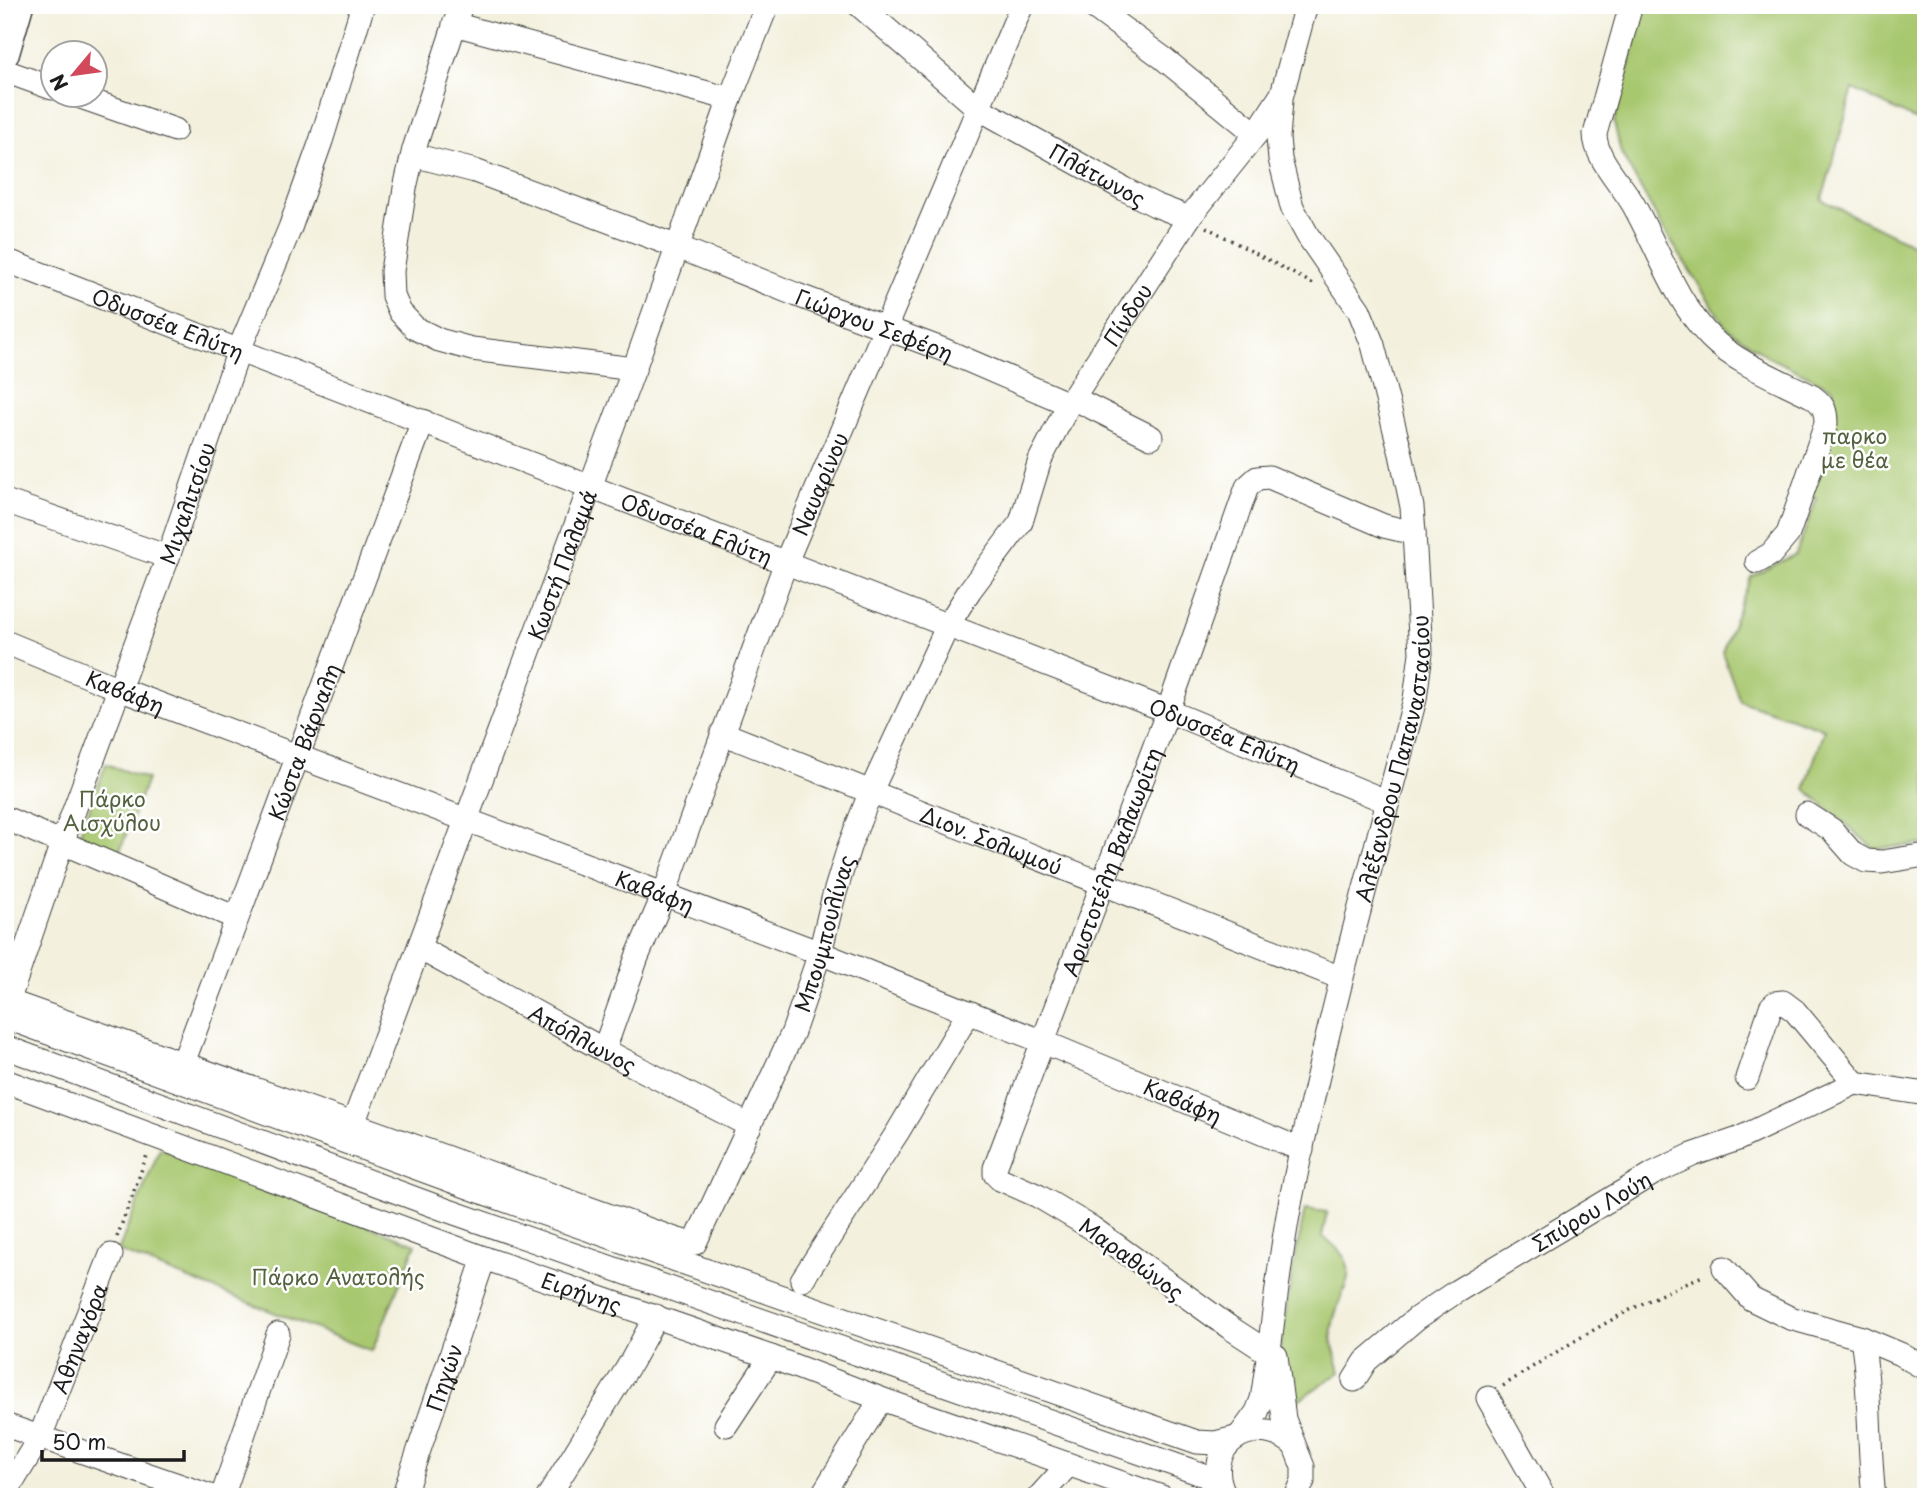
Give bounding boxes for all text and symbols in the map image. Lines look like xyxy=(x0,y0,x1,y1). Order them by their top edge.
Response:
north arrow xyxy=(38,38,108,108)
text: N xyxy=(42,69,74,96)
street label: Πλάτωνος xyxy=(1043,135,1151,214)
street label: Πίνδου xyxy=(1095,277,1159,352)
street label: Οδυσσέα Ελύτη xyxy=(87,279,249,367)
street label: Γιώργου Σεφέρη xyxy=(791,280,959,368)
park label: παρκο με θέα xyxy=(1821,419,1889,475)
street label: Ναυαρίνου xyxy=(783,427,855,540)
street label: Μιχαλιτσίου xyxy=(151,437,222,569)
street label: Κωστή Παλαμά xyxy=(519,484,604,644)
street label: Οδυσσέα Ελύτη xyxy=(616,484,777,572)
street label: Αλέξανδρου Παπαναστασίου xyxy=(1346,614,1437,905)
street label: Κώστα Βάρναλη xyxy=(259,659,347,825)
street label: Καβάφη xyxy=(81,661,169,721)
street label: Οδυσσέα Ελύτη xyxy=(1145,689,1305,780)
street label: Αριστοτέλη Βαλαωρίτη xyxy=(1053,742,1169,980)
park label: Πάρκο Αισχύλου xyxy=(63,782,161,838)
street label: Διον. Σολωμού xyxy=(916,797,1067,882)
street label: Μπουμπουλίνας xyxy=(785,851,862,1016)
street label: Καβάφη xyxy=(611,861,699,920)
street label: Απόλλωνος xyxy=(523,996,642,1080)
street label: Καβάφη xyxy=(1139,1070,1227,1131)
street label: Σπύρου Λούη xyxy=(1526,1162,1657,1259)
street label: Μαραθώνος xyxy=(1073,1209,1191,1307)
park label: Πάρκο Ανατολής xyxy=(251,1260,425,1292)
street label: Ειρήνης xyxy=(537,1263,626,1320)
street label: Αθηναγόρα xyxy=(43,1278,115,1398)
street label: Πηγών xyxy=(417,1339,470,1416)
scale bar xyxy=(42,1418,184,1462)
text: 50 m xyxy=(52,1425,106,1457)

